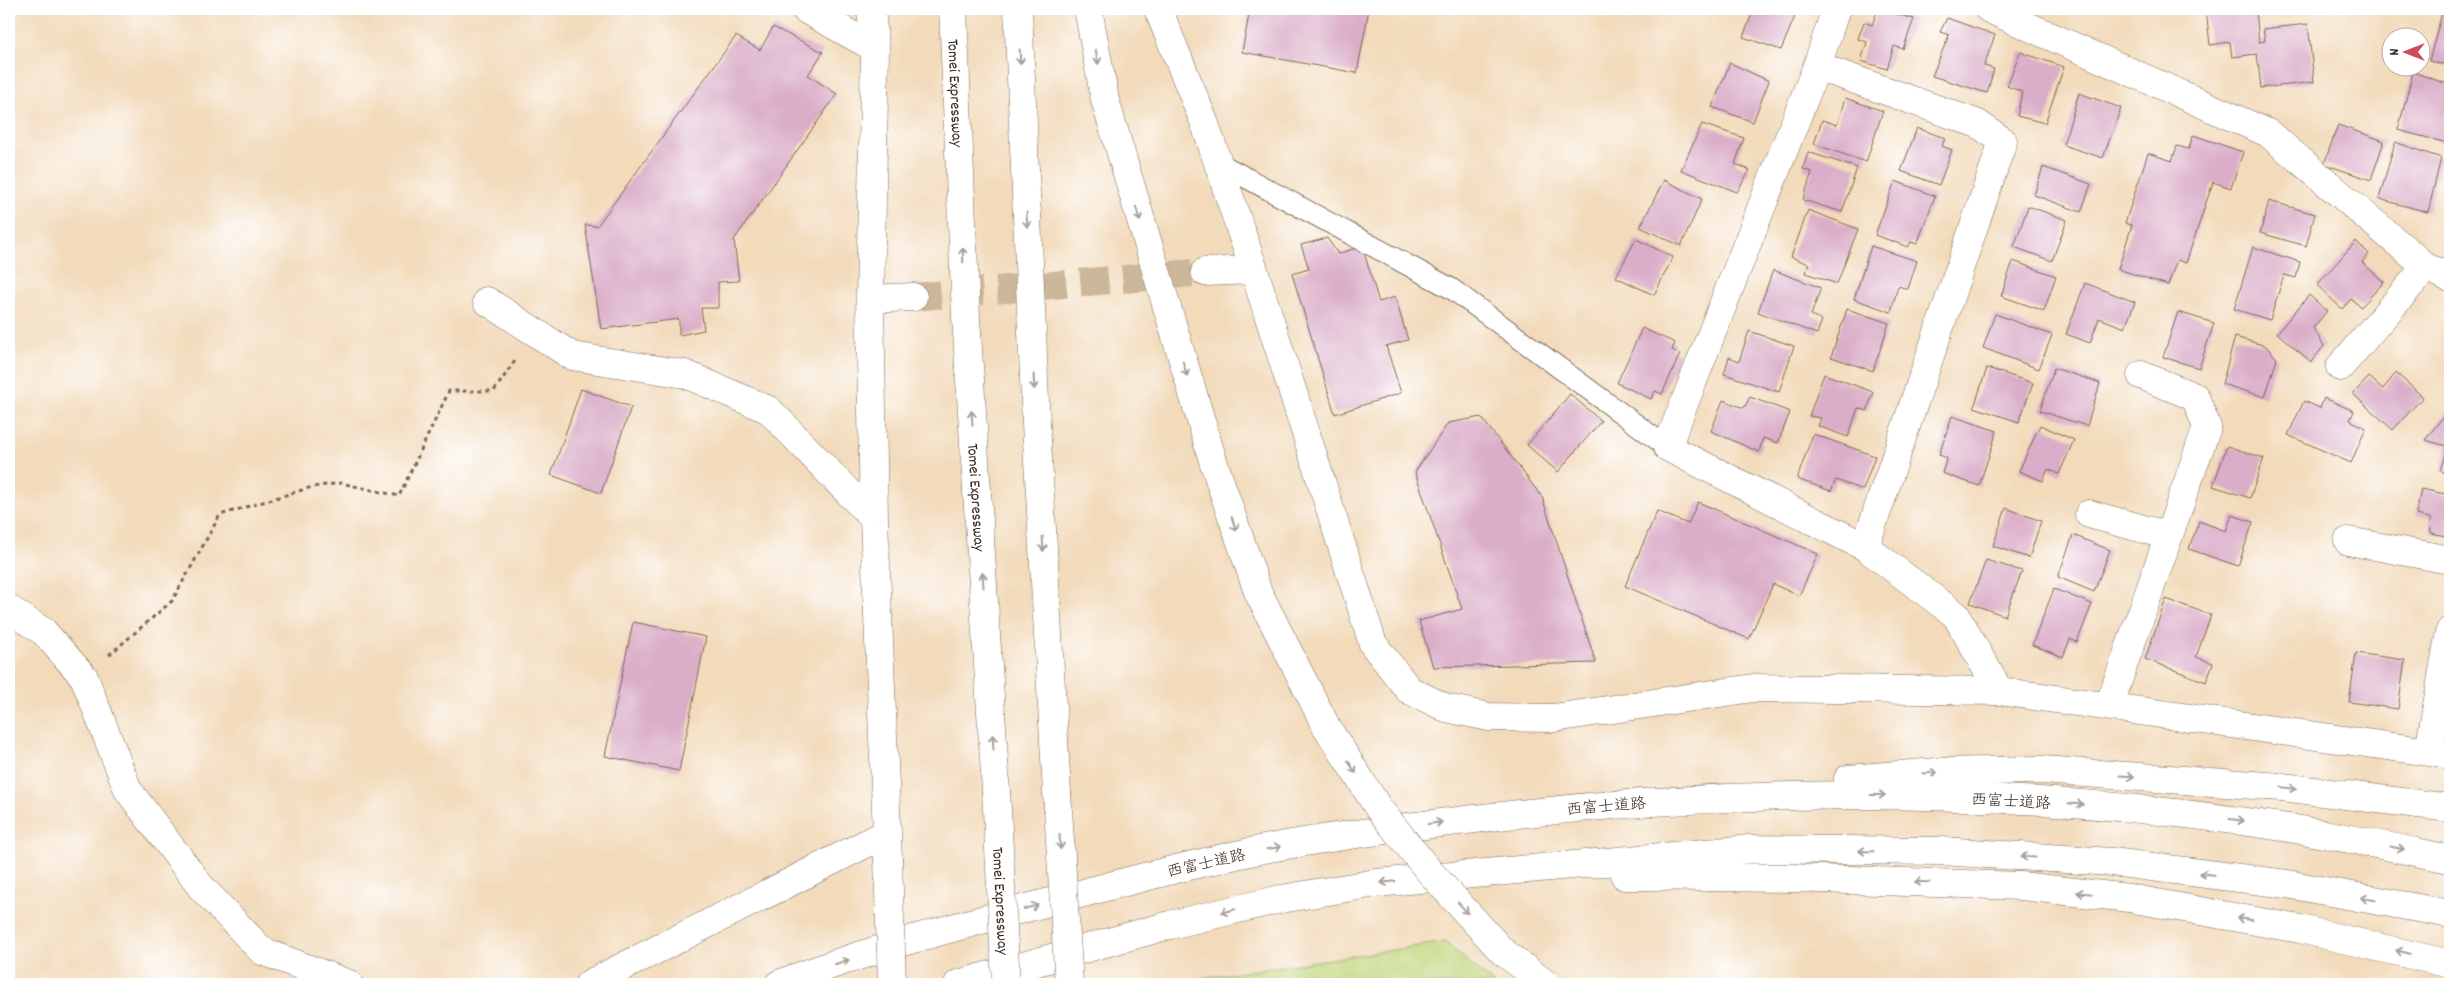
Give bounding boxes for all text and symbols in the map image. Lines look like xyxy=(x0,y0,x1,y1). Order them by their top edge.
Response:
north arrow xyxy=(2382,28,2432,78)
street label: Tomei Expressway xyxy=(940,39,968,148)
one-way arrow xyxy=(1092,48,1102,64)
text: N xyxy=(2385,48,2405,55)
one-way arrow xyxy=(1015,49,1025,65)
one-way arrow xyxy=(1134,205,1144,221)
one-way arrow xyxy=(1022,212,1031,228)
one-way arrow xyxy=(958,248,967,264)
one-way arrow xyxy=(1181,361,1190,377)
one-way arrow xyxy=(1030,374,1039,390)
one-way arrow xyxy=(967,410,977,426)
street label: Tomei Expressway xyxy=(960,443,990,553)
one-way arrow xyxy=(1230,516,1240,532)
one-way arrow xyxy=(1039,536,1048,552)
one-way arrow xyxy=(978,572,987,588)
one-way arrow xyxy=(988,734,998,750)
one-way arrow xyxy=(1347,759,1357,773)
one-way arrow xyxy=(1921,768,1937,777)
one-way arrow xyxy=(2119,771,2135,780)
one-way arrow xyxy=(2281,783,2297,793)
street label: 西富士道路 xyxy=(1970,789,2051,816)
one-way arrow xyxy=(1870,790,1886,800)
street label: 西富士道路 xyxy=(1565,793,1647,822)
one-way arrow xyxy=(2067,799,2083,809)
one-way arrow xyxy=(2229,815,2245,825)
one-way arrow xyxy=(1426,818,1442,828)
one-way arrow xyxy=(1055,834,1064,850)
one-way arrow xyxy=(1266,842,1282,852)
street label: 西富士道路 xyxy=(1165,844,1248,885)
one-way arrow xyxy=(2389,844,2405,853)
street label: Tomei Expressway xyxy=(985,846,1014,956)
one-way arrow xyxy=(1858,846,1874,855)
one-way arrow xyxy=(2021,852,2037,861)
one-way arrow xyxy=(2200,869,2216,879)
one-way arrow xyxy=(1380,877,1396,887)
one-way arrow xyxy=(1914,878,1930,887)
one-way arrow xyxy=(2076,888,2092,898)
one-way arrow xyxy=(2360,894,2376,904)
one-way arrow xyxy=(1023,901,1039,911)
one-way arrow xyxy=(1457,902,1469,915)
one-way arrow xyxy=(1221,907,1237,916)
one-way arrow xyxy=(2236,913,2252,923)
one-way arrow xyxy=(2395,947,2411,956)
one-way arrow xyxy=(833,957,849,967)

